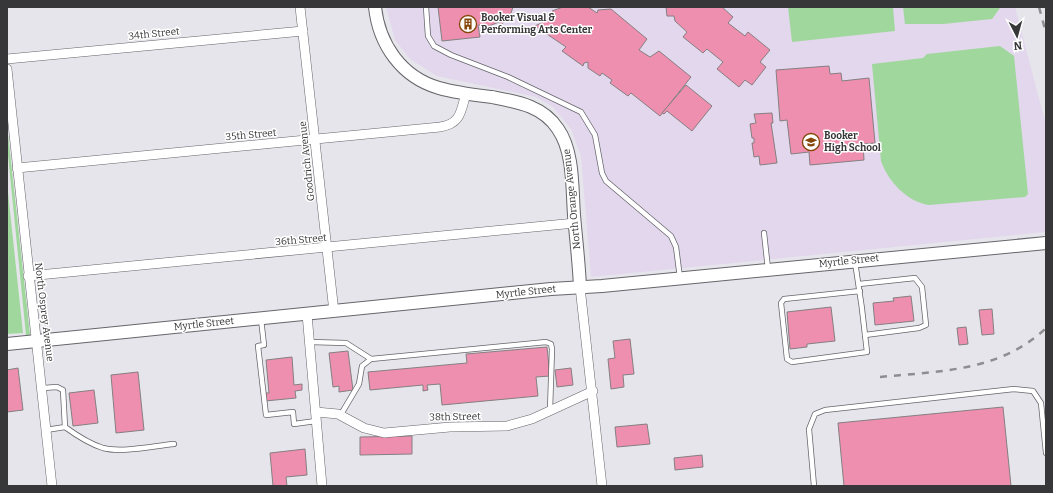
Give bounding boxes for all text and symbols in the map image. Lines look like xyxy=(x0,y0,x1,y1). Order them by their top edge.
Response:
place label: Booker Visual & Performing Arts Center xyxy=(481,12,592,36)
building icon: Booker Visual & Performing Arts Center xyxy=(458,14,478,34)
north arrow xyxy=(997,16,1037,56)
street label: 34th Street xyxy=(128,25,181,43)
text: N xyxy=(1013,39,1023,52)
street label: Goodrich Avenue xyxy=(297,120,317,202)
street label: 35th Street xyxy=(225,127,277,143)
place label: Booker High School xyxy=(824,130,881,154)
school or university icon: Booker High School xyxy=(801,132,821,152)
street label: North Orange Avenue xyxy=(561,148,583,250)
street label: 36th Street xyxy=(275,232,328,248)
street label: Myrtle Street xyxy=(818,252,880,270)
street label: North Osprey Avenue xyxy=(32,262,56,362)
street label: Myrtle Street xyxy=(495,283,557,301)
street label: Myrtle Street xyxy=(173,315,235,333)
street label: 38th Street xyxy=(429,411,481,423)

